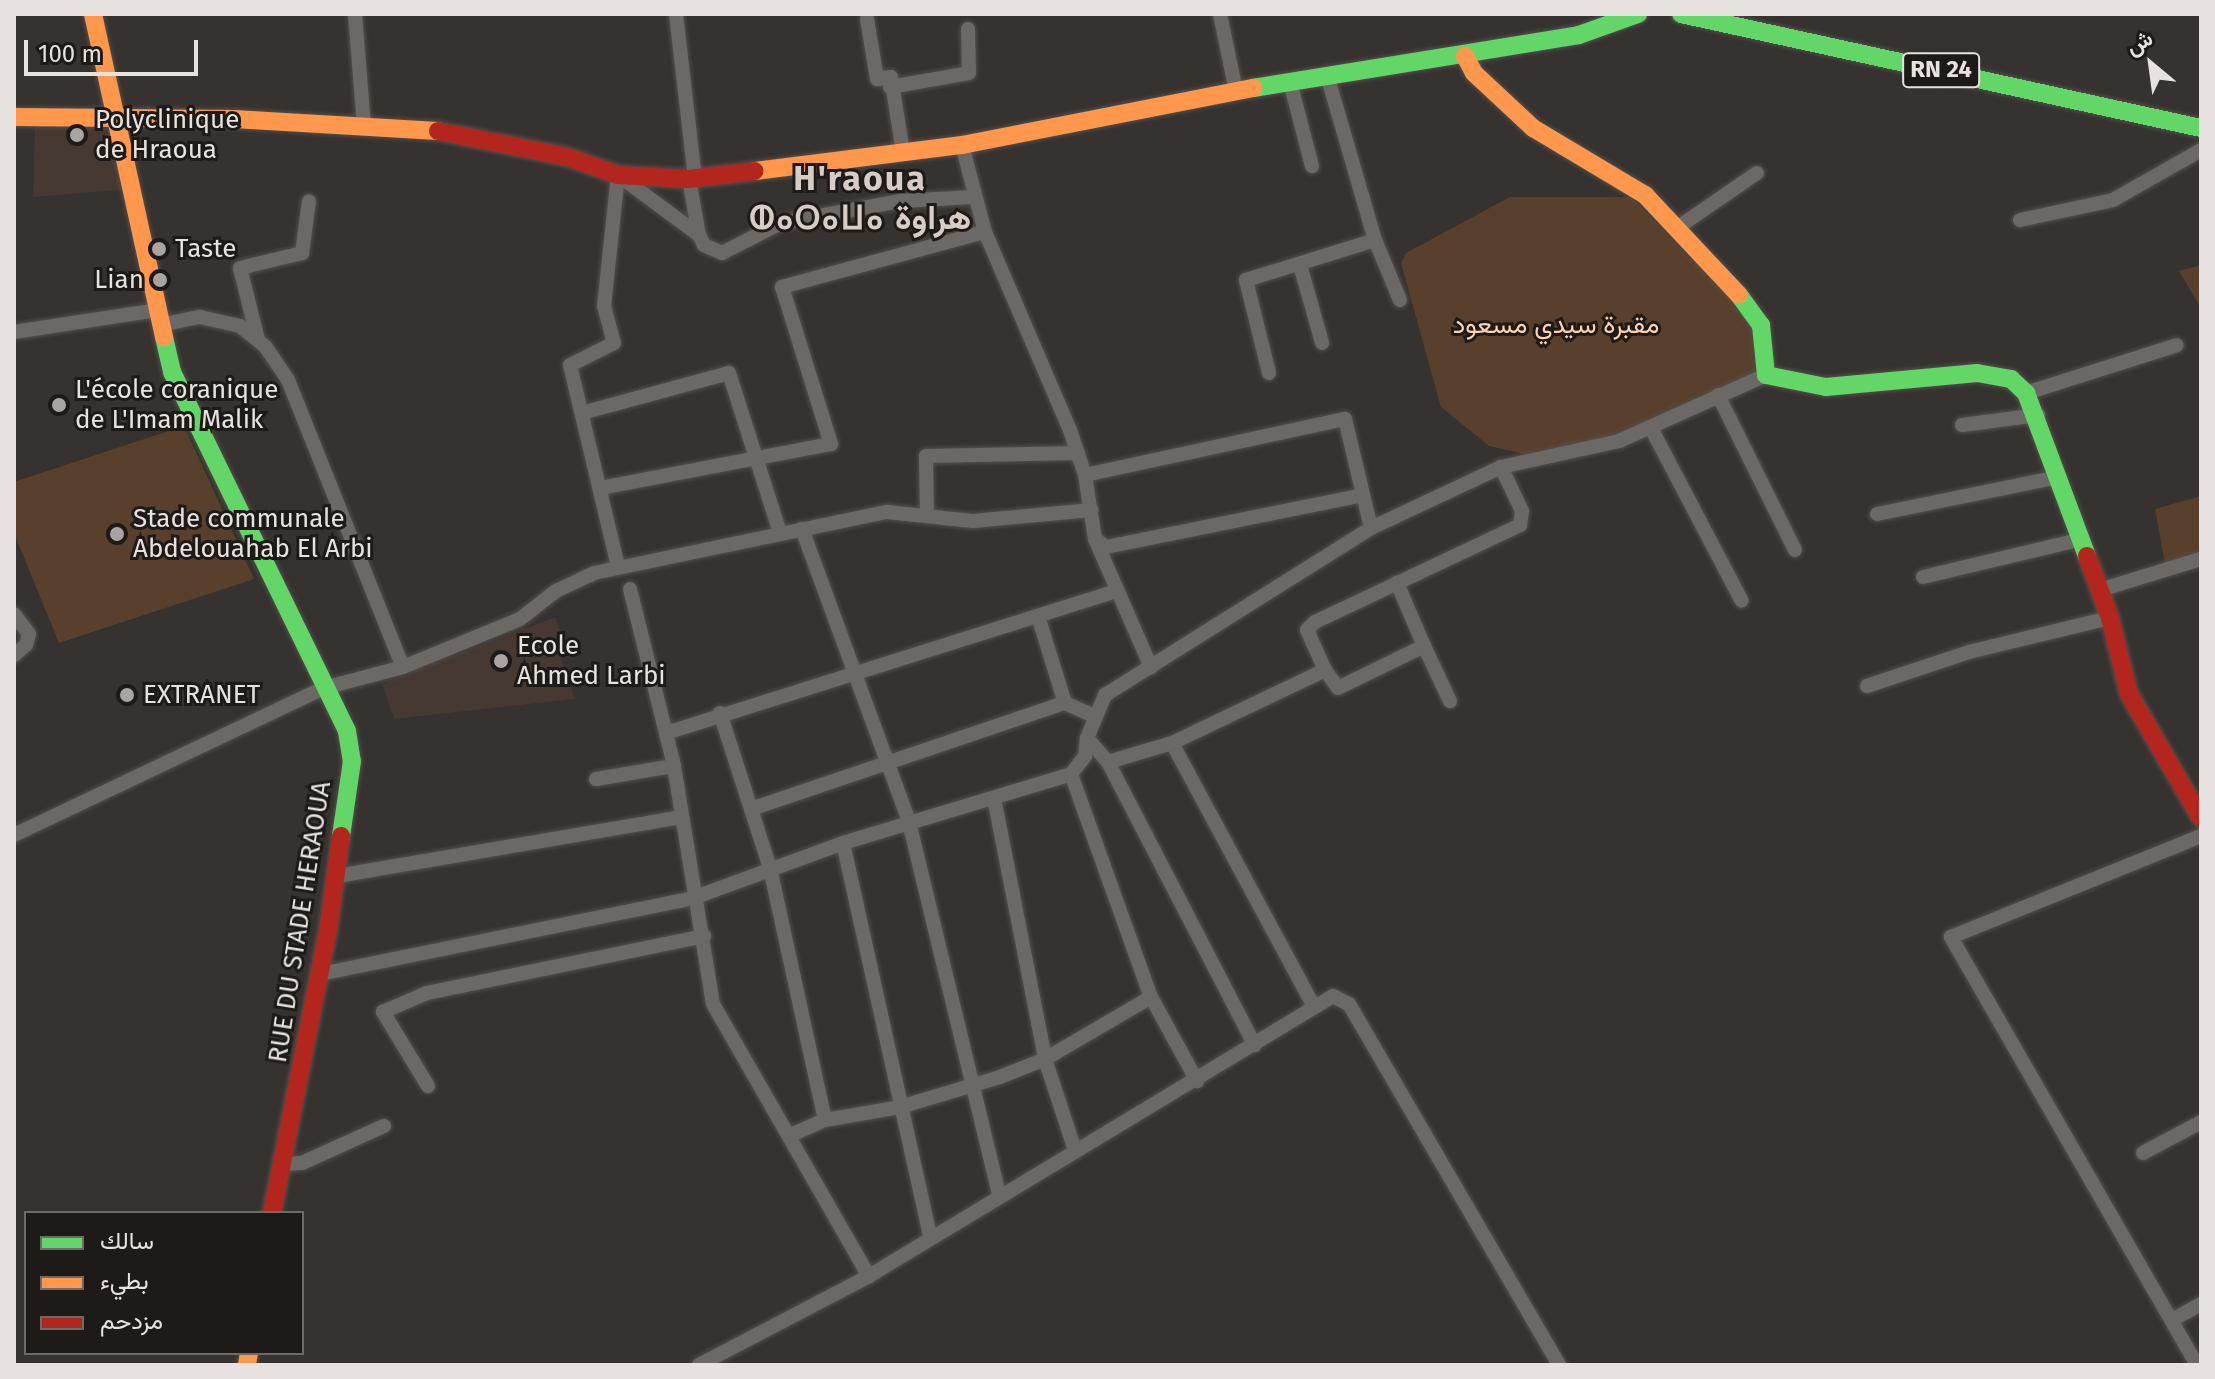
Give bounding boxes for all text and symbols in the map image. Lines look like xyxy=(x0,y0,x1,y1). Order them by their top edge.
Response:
scale bar xyxy=(28,24,202,74)
north arrow xyxy=(2111,24,2191,104)
text: ش xyxy=(2121,24,2157,61)
text: 100 m xyxy=(38,40,102,68)
road number: RN 24 xyxy=(1901,50,1981,90)
place label: Polyclinique de Hraoua xyxy=(95,104,239,166)
marker: Polyclinique de Hraoua xyxy=(66,124,88,146)
district label: H'raoua ⵀⴰⵔⴰⵡⴰ هراوة xyxy=(756,158,964,238)
place label: Taste xyxy=(175,233,236,265)
marker: Taste xyxy=(150,240,168,258)
place label: Lian xyxy=(94,264,144,296)
marker: Lian xyxy=(151,271,169,289)
park label: مقبرة سيدي مسعود xyxy=(1453,309,1659,341)
place label: L'école coranique de L'Imam Malik xyxy=(75,374,278,436)
marker: L'école coranique de L'Imam Malik xyxy=(50,396,68,414)
place label: Stade communale Abdelouahab El Arbi xyxy=(133,503,373,564)
marker: Stade communale Abdelouahab El Arbi xyxy=(108,525,126,543)
place label: Ecole Ahmed Larbi xyxy=(517,630,666,692)
marker: Ecole Ahmed Larbi xyxy=(492,652,510,670)
place label: EXTRANET xyxy=(143,679,260,711)
marker: EXTRANET xyxy=(118,686,136,704)
street label: RUE DU STADE HERAOUA xyxy=(262,779,338,1065)
legend xyxy=(24,1211,304,1355)
text: سالك xyxy=(100,1227,154,1255)
text: بطيء xyxy=(100,1267,149,1295)
text: مزدحم xyxy=(100,1307,163,1335)

